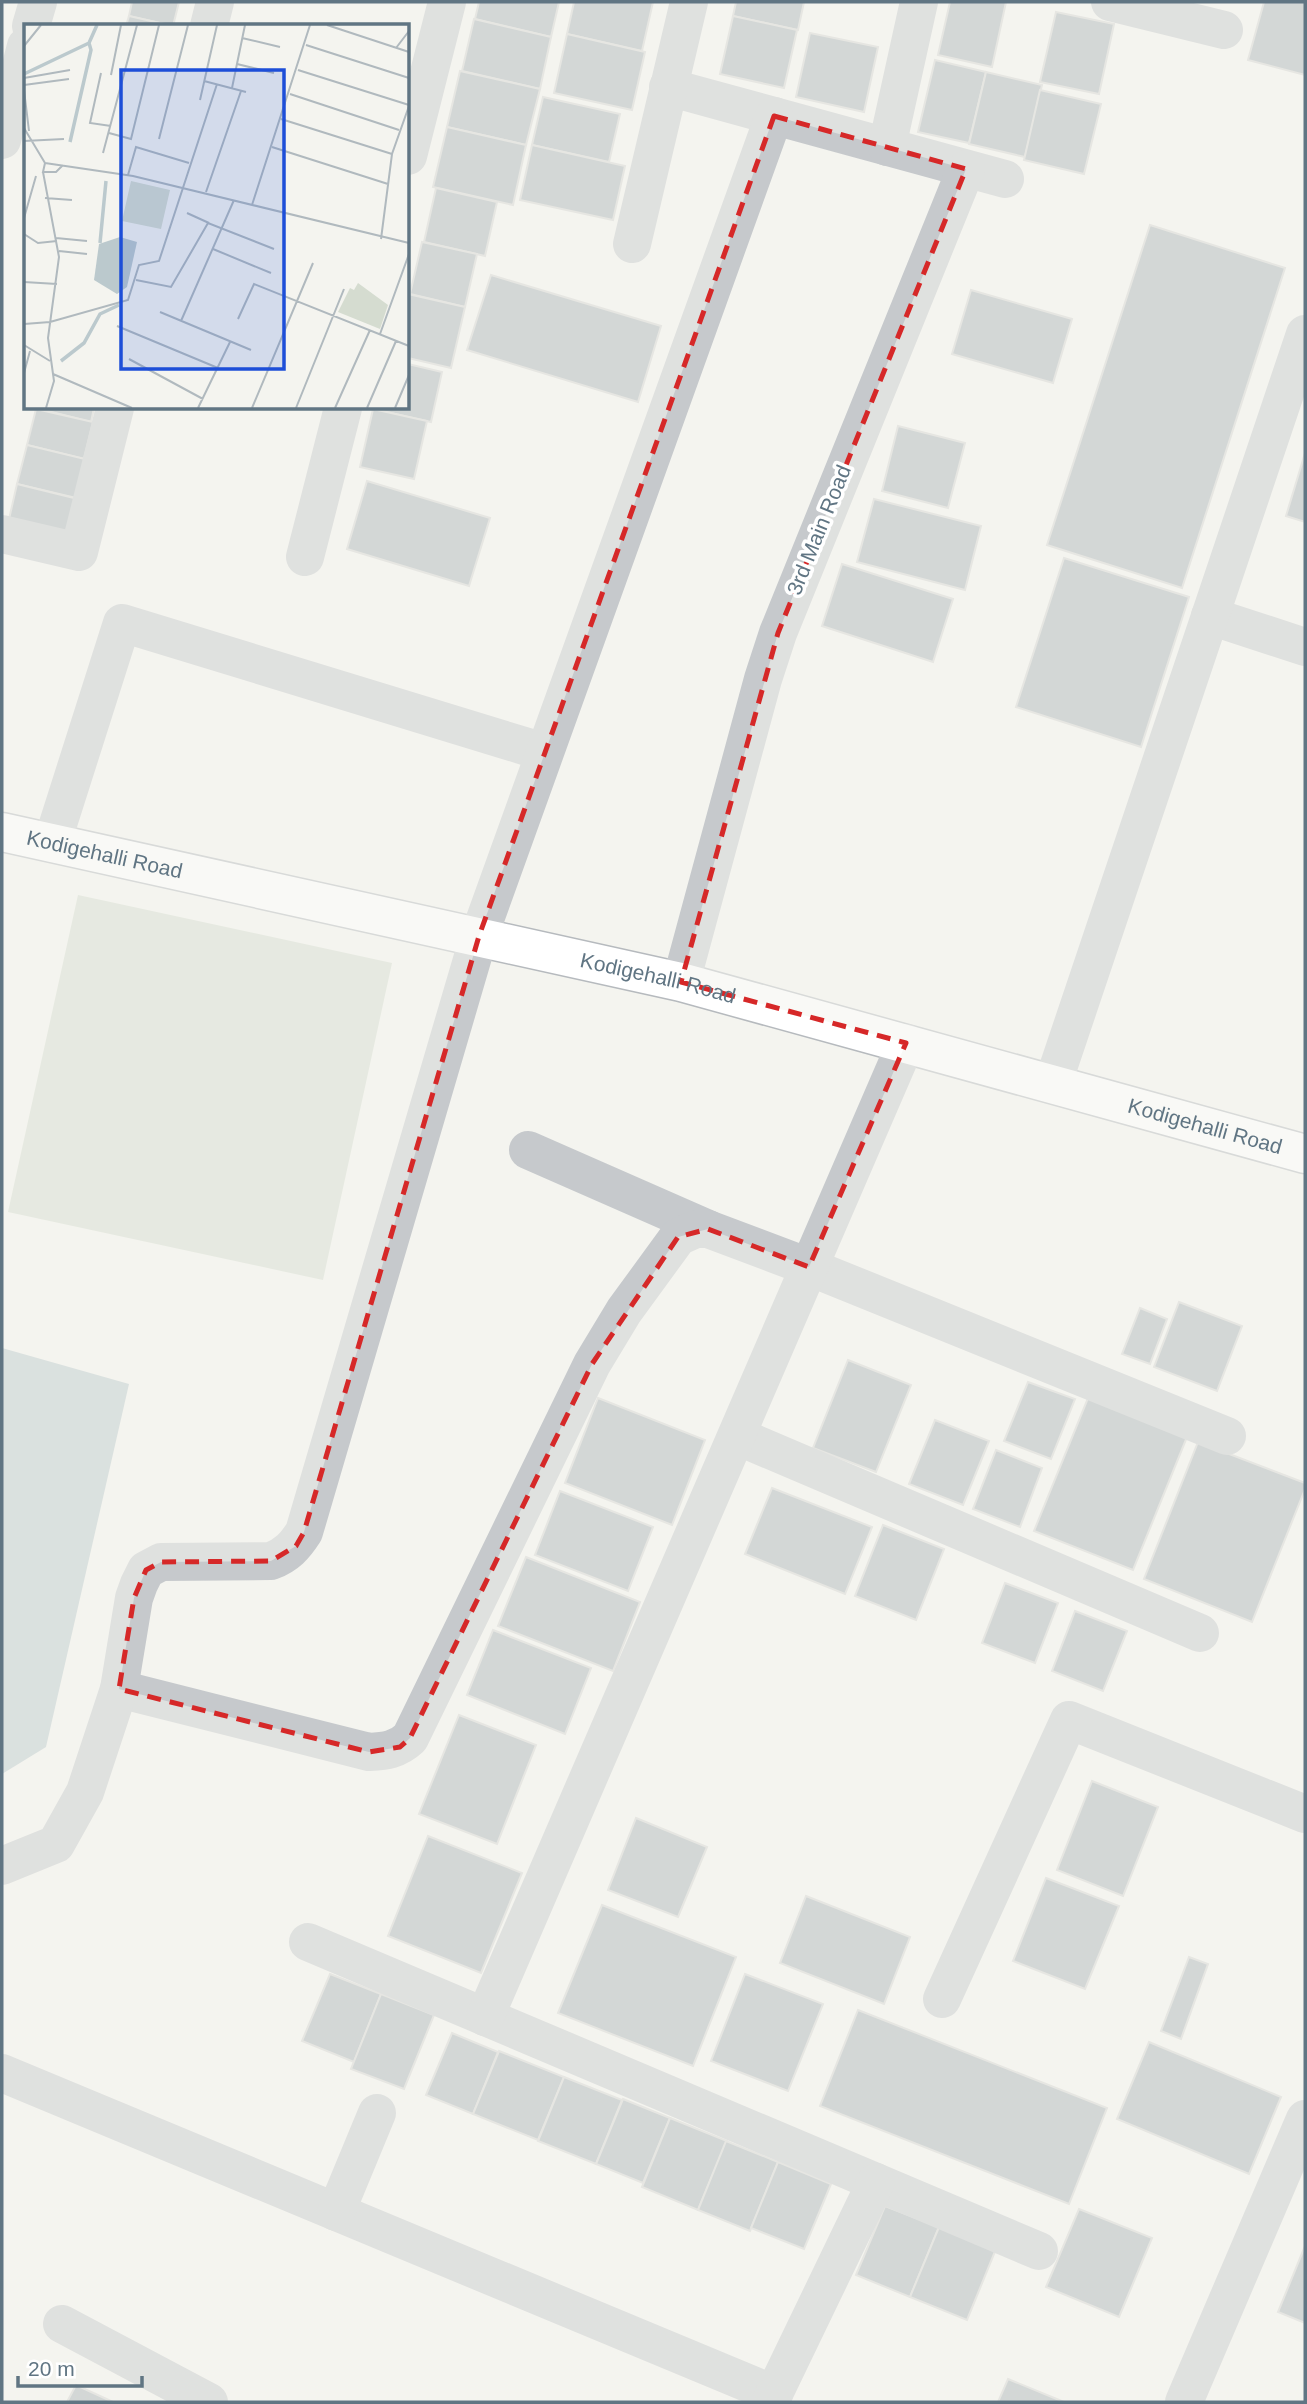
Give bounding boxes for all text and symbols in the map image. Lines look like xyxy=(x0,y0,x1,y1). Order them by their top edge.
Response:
inset map xyxy=(24,24,410,410)
street label: 3rd Main Road xyxy=(782,462,855,598)
street label: Kodigehalli Road xyxy=(25,826,185,883)
street label: Kodigehalli Road xyxy=(578,948,738,1008)
street label: Kodigehalli Road xyxy=(1126,1094,1285,1158)
scale bar xyxy=(18,2344,142,2388)
text: 20 m xyxy=(28,2357,75,2380)

